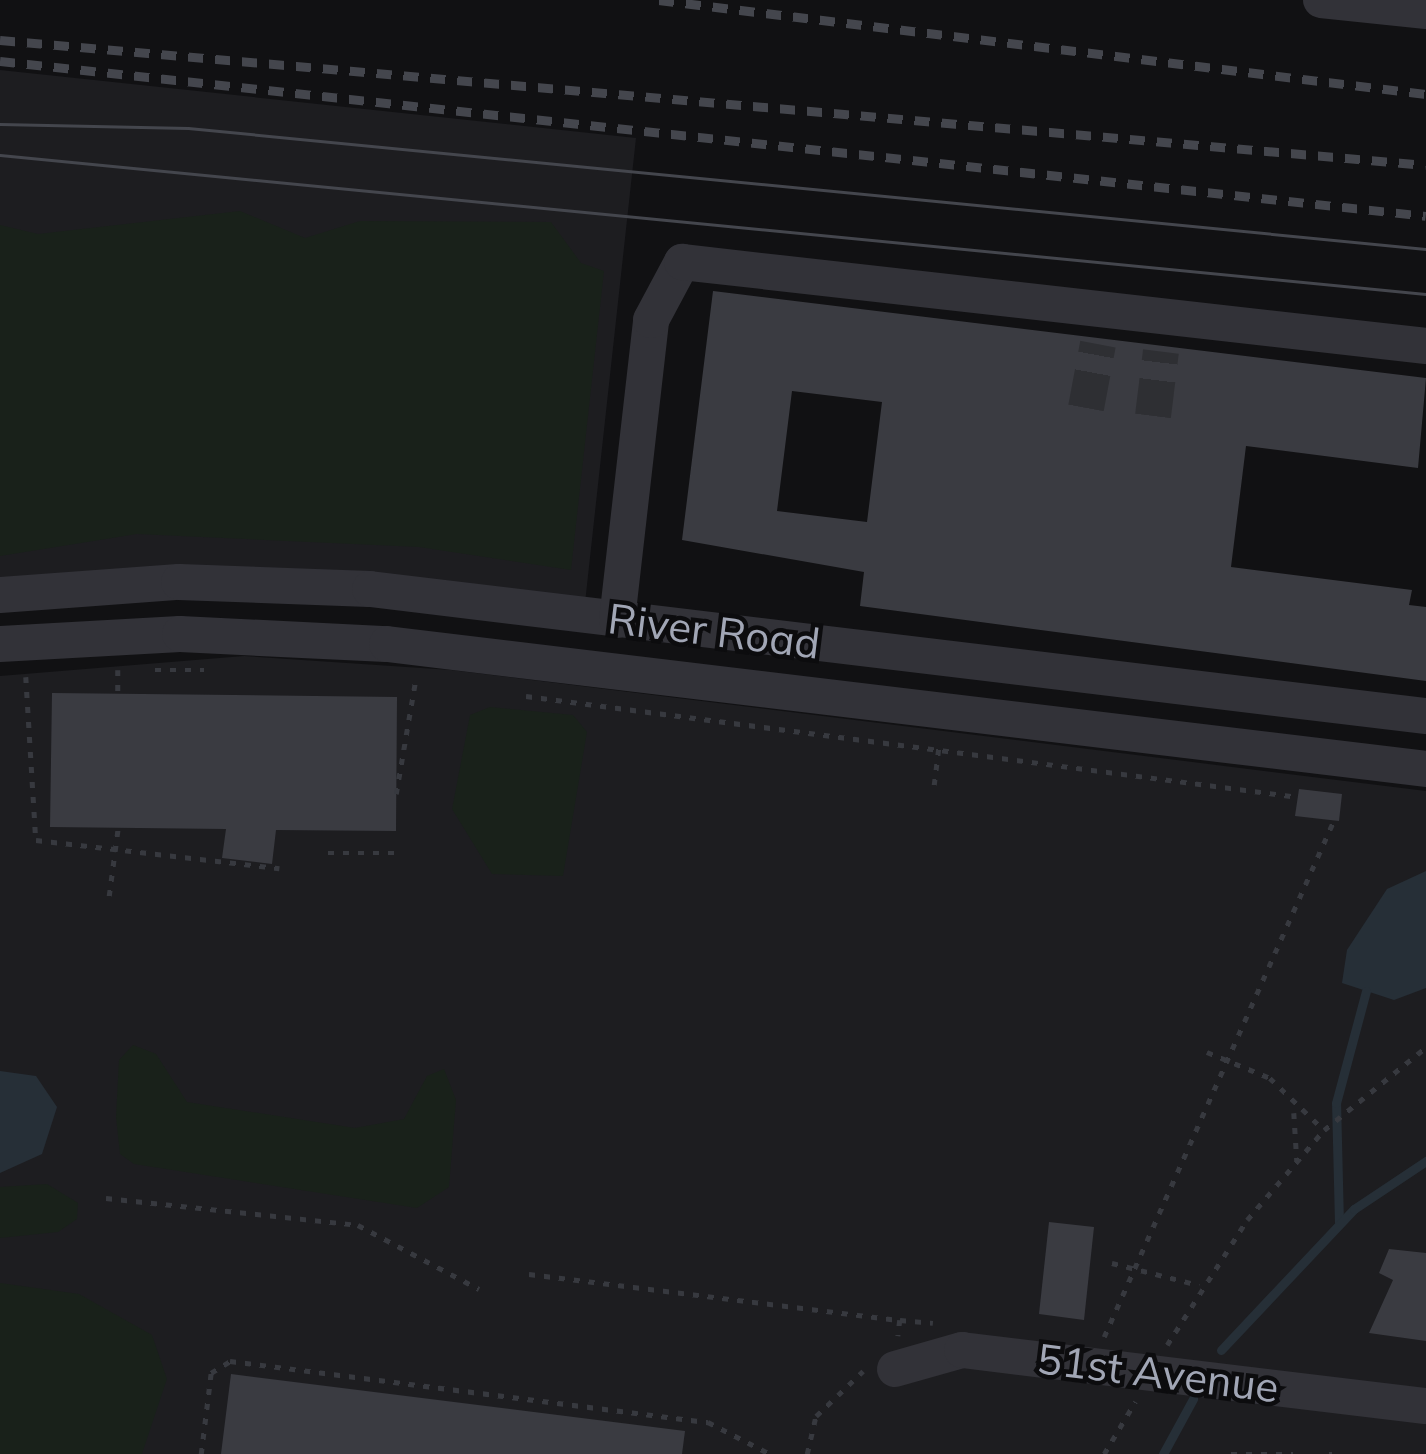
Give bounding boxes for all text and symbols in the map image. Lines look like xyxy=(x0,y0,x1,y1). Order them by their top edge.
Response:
street label: River Road xyxy=(605,593,823,669)
street label: 51st Avenue xyxy=(1034,1333,1282,1413)

